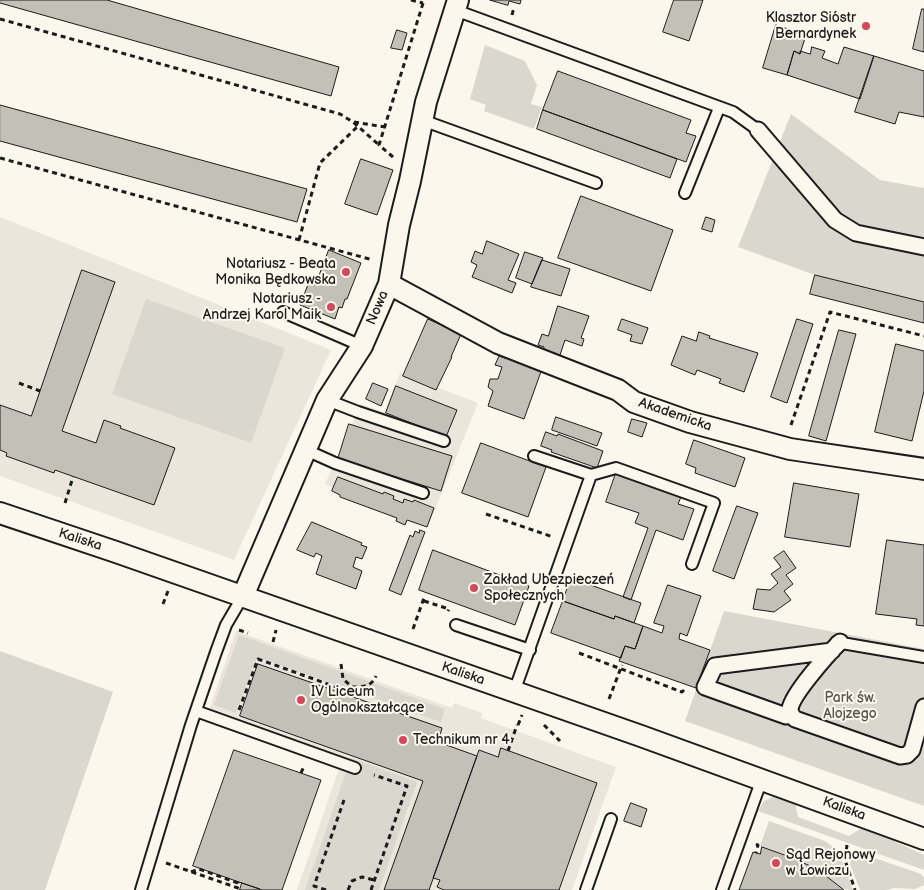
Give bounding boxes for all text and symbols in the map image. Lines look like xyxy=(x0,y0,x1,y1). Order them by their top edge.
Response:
place label: Klasztor Sióstr Bernardynek xyxy=(766,10,856,42)
marker: Klasztor Sióstr Bernardynek xyxy=(860,20,872,32)
place label: Notariusz - Beata Monika Będkowska xyxy=(215,256,336,288)
marker: Notariusz - Beata Monika Będkowska xyxy=(340,266,352,278)
street label: Nowa xyxy=(363,288,393,328)
place label: Notariusz - Andrzej Karol Maik xyxy=(203,291,321,324)
marker: Notariusz - Andrzej Karol Maik xyxy=(325,301,337,313)
street label: Akademicka xyxy=(636,395,714,435)
street label: Kaliska xyxy=(56,525,104,555)
place label: Zakład Ubezpieczeń Społecznych xyxy=(484,572,614,604)
marker: Zakład Ubezpieczeń Społecznych xyxy=(468,582,480,594)
street label: Kaliska xyxy=(439,659,487,689)
place label: IV Liceum Ogólnokształcące xyxy=(311,684,424,716)
park label: Park św. Alojzego xyxy=(823,690,877,722)
marker: IV Liceum Ogólnokształcące xyxy=(295,694,307,706)
place label: Technikum nr 4 xyxy=(413,732,510,748)
marker: Technikum nr 4 xyxy=(397,734,409,746)
street label: Kaliska xyxy=(820,793,868,825)
place label: Sąd Rejonowy w Łowiczu xyxy=(786,847,876,880)
marker: Sąd Rejonowy w Łowiczu xyxy=(770,857,782,869)

